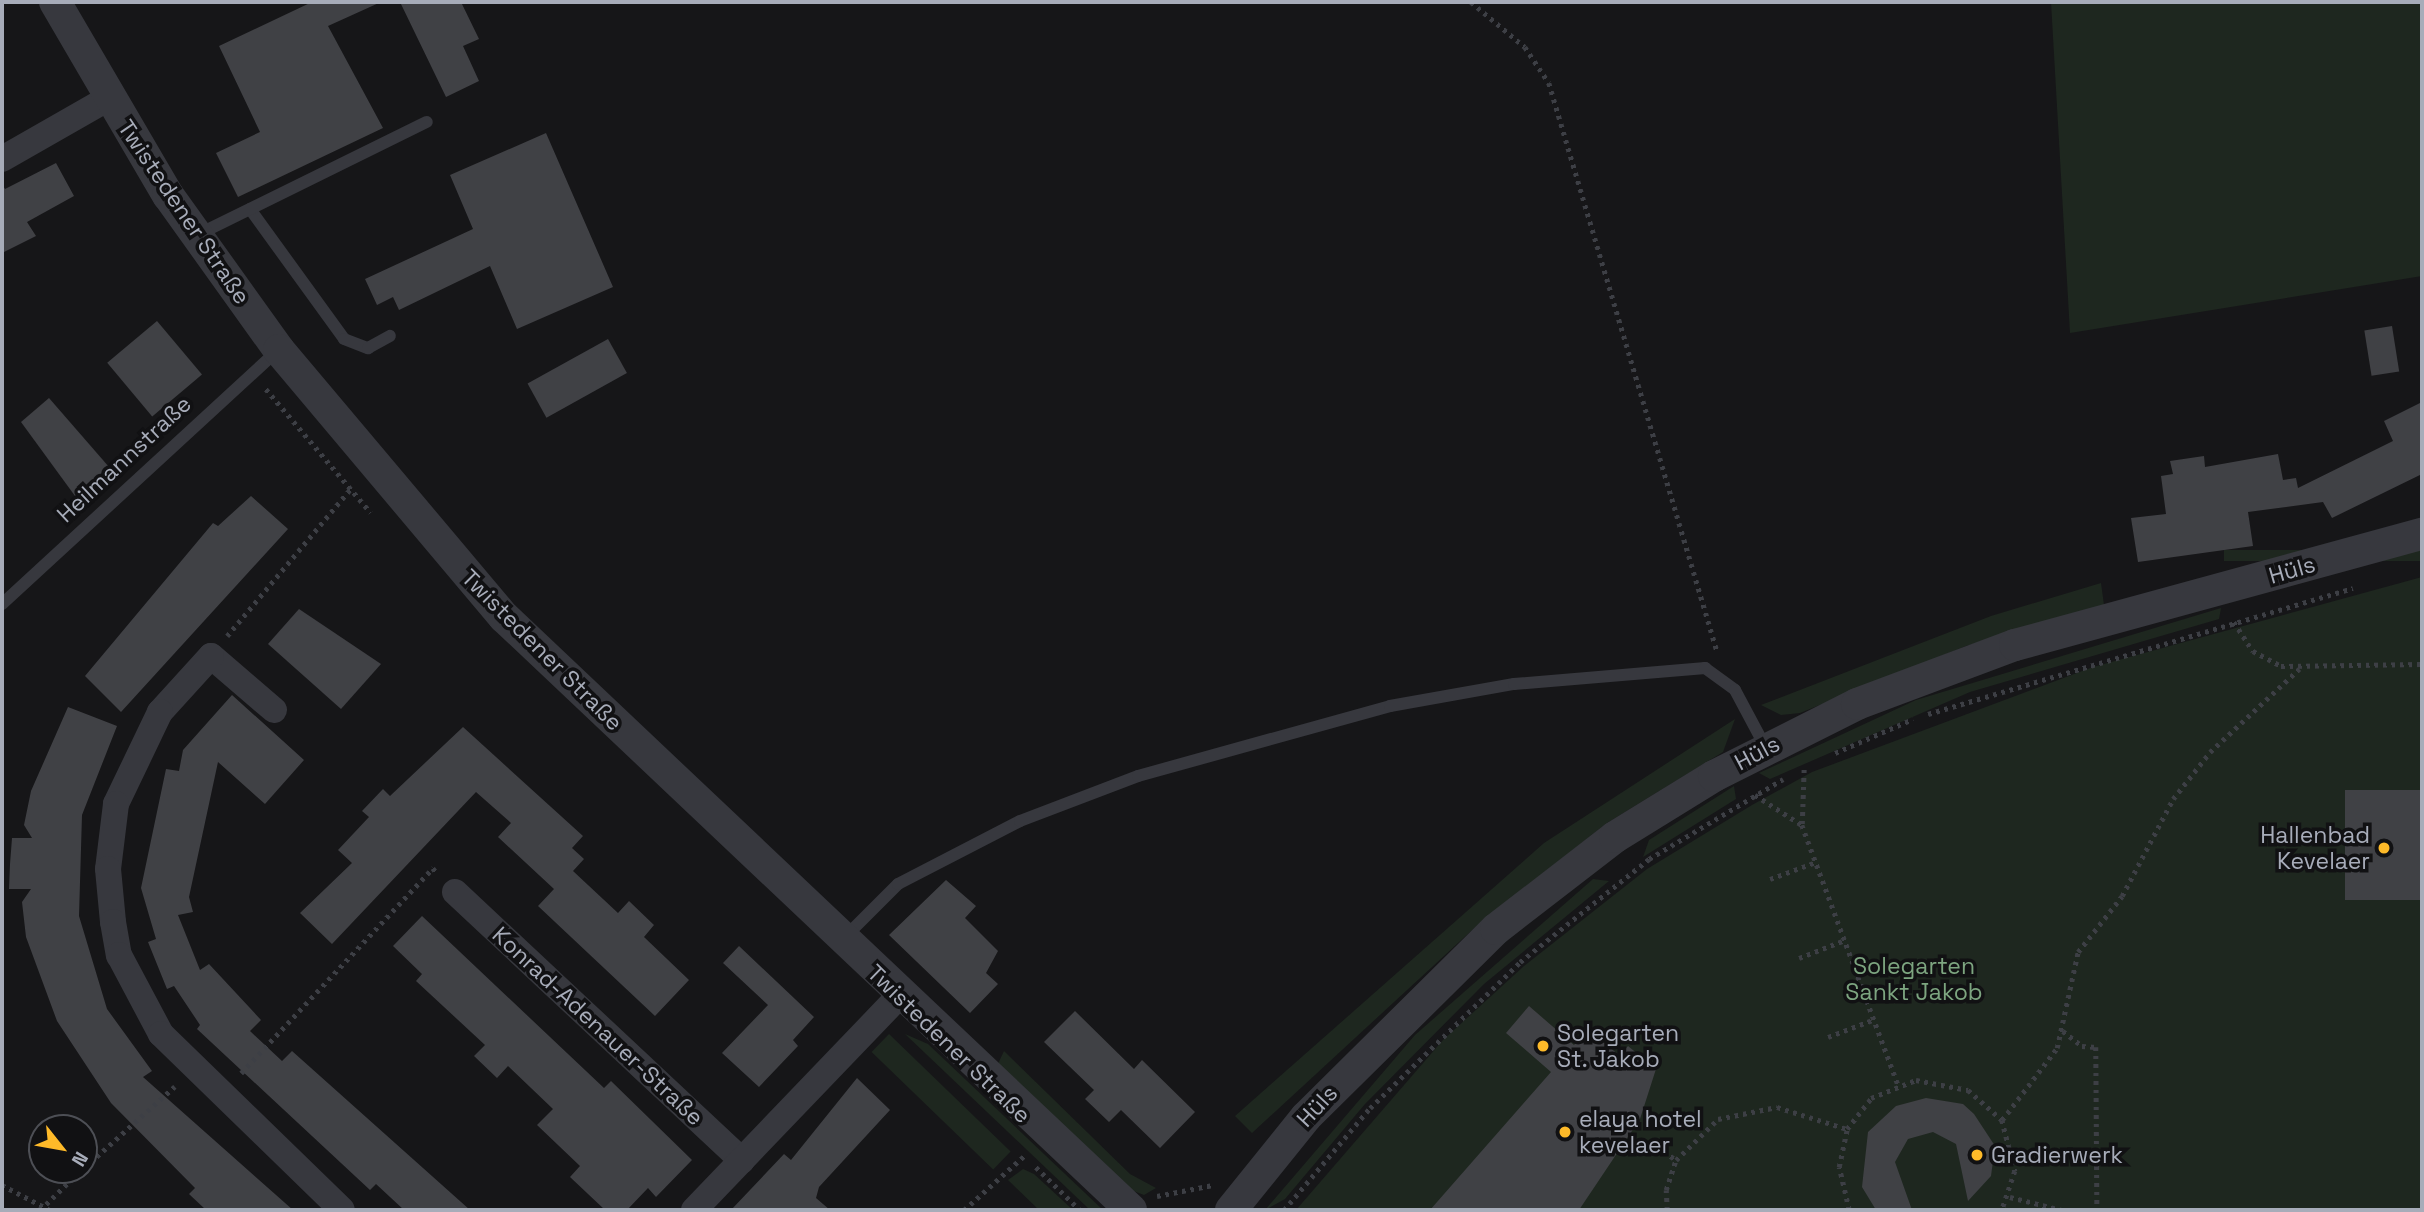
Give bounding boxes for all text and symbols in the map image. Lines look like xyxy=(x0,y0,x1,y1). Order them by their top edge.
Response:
street label: Twistedener Straße xyxy=(112,115,256,309)
street label: Heilmannstraße xyxy=(51,390,197,528)
street label: Hüls xyxy=(2266,550,2318,590)
street label: Twistedener Straße xyxy=(456,564,628,736)
street label: Hüls xyxy=(1730,730,1784,776)
place label: Hallenbad Kevelaer xyxy=(2260,821,2370,875)
marker: Hallenbad Kevelaer xyxy=(2376,840,2392,856)
street label: Konrad-Adenauer-Straße xyxy=(487,921,709,1131)
park label: Solegarten Sankt Jakob xyxy=(1845,952,1983,1006)
street label: Twistedener Straße xyxy=(862,959,1036,1129)
place label: Solegarten St. Jakob xyxy=(1557,1019,1679,1073)
marker: Solegarten St. Jakob xyxy=(1535,1038,1551,1054)
street label: Hüls xyxy=(1291,1079,1343,1133)
place label: elaya hotel kevelaer xyxy=(1579,1105,1702,1159)
north arrow xyxy=(28,1114,98,1184)
marker: elaya hotel kevelaer xyxy=(1557,1124,1573,1140)
place label: Gradierwerk xyxy=(1991,1141,2123,1169)
text: N xyxy=(66,1147,94,1171)
marker: Gradierwerk xyxy=(1969,1147,1985,1163)

